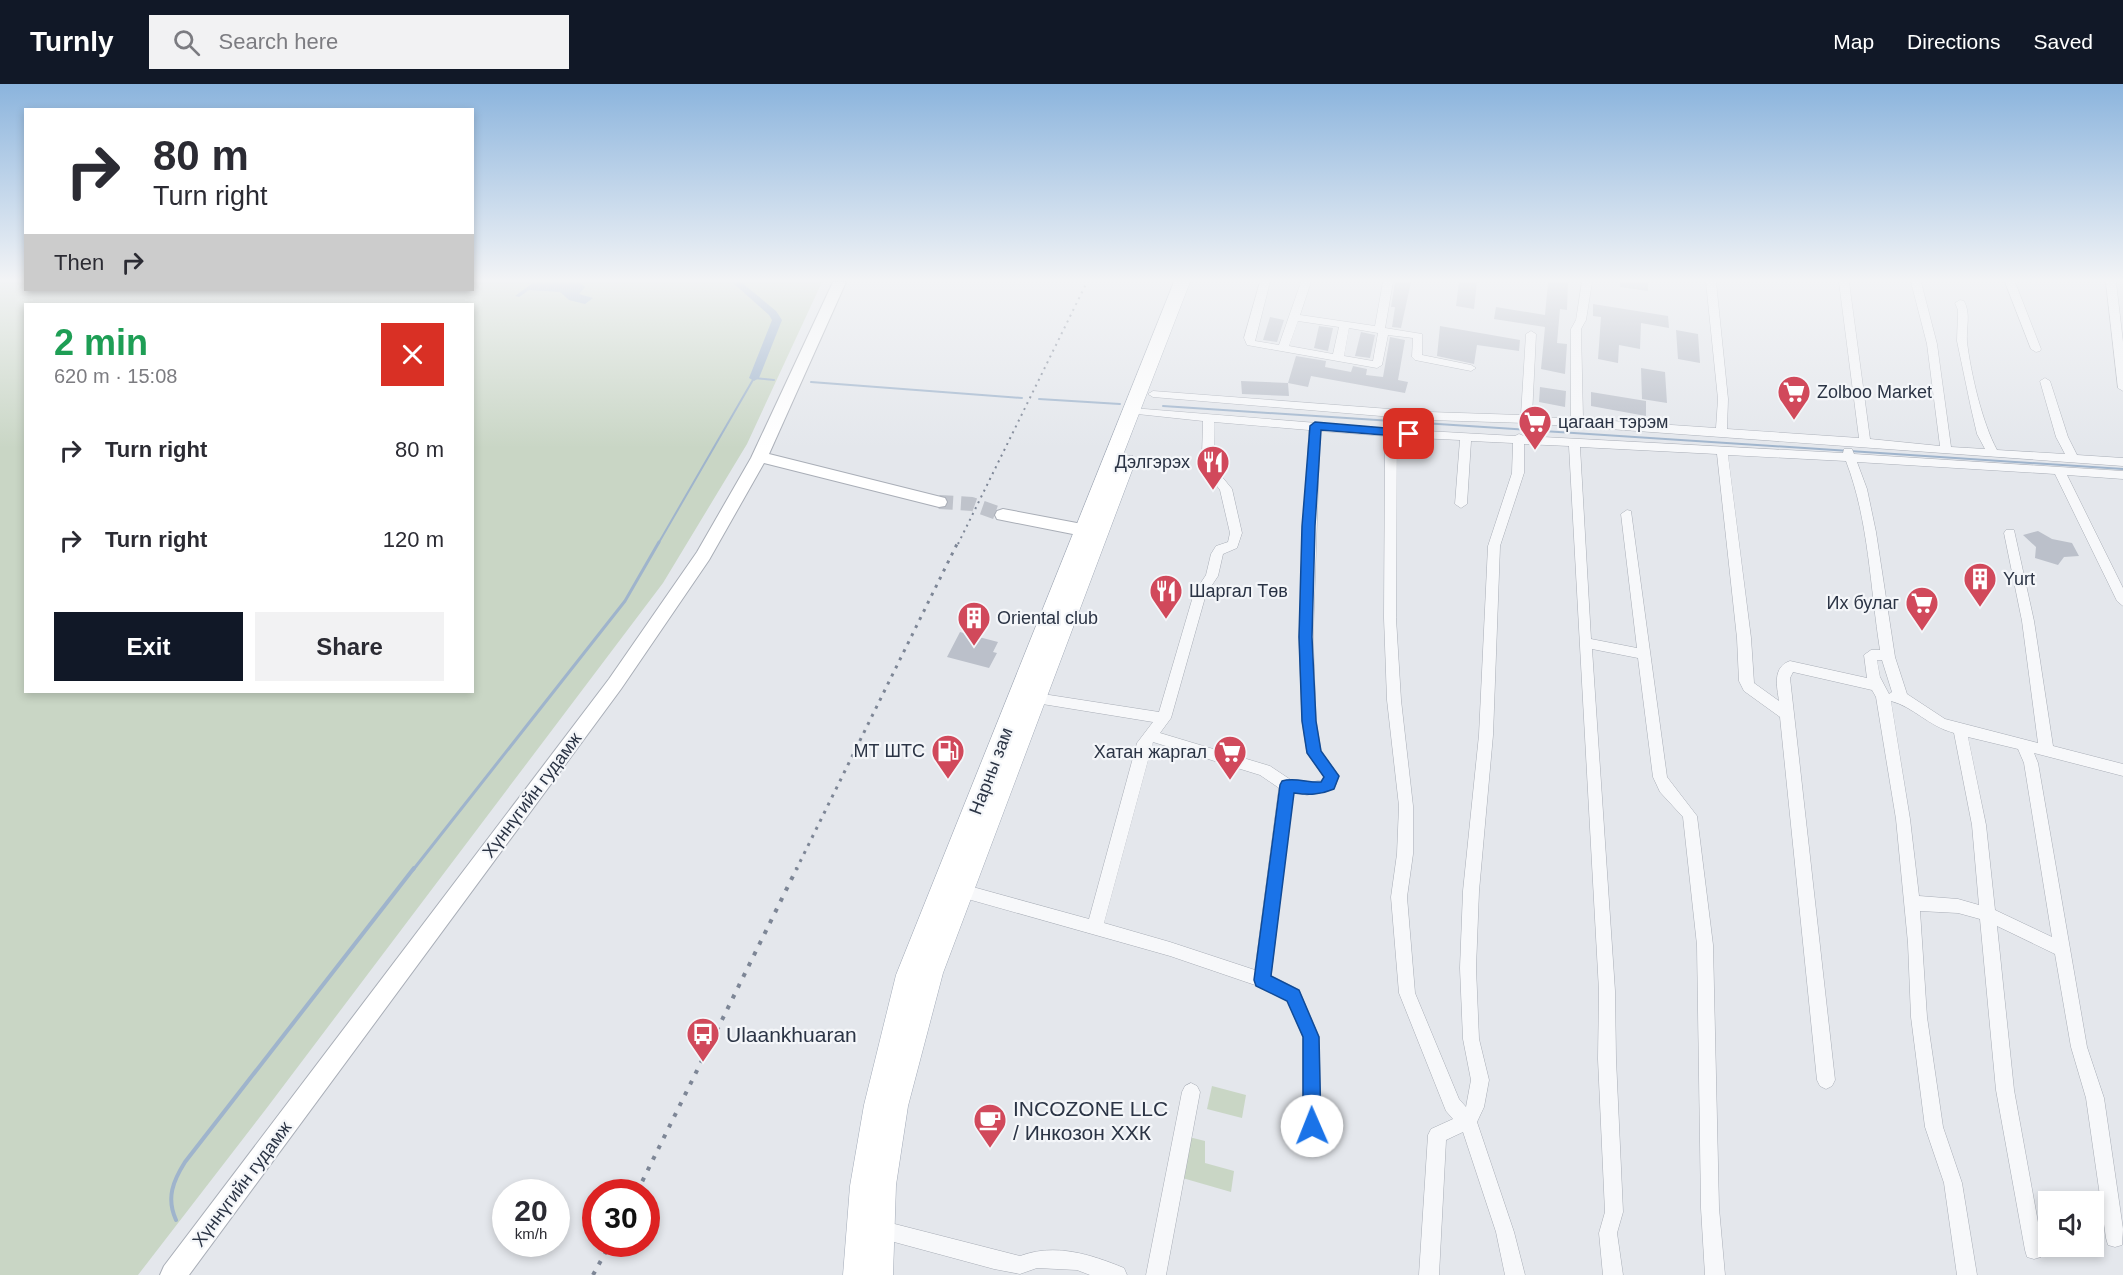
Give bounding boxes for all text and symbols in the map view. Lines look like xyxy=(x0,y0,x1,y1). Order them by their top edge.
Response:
search box xyxy=(149,15,569,69)
text: Turnly xyxy=(30,26,113,57)
icon: search xyxy=(170,26,203,59)
text: Search here xyxy=(218,29,338,54)
text: Map xyxy=(1833,30,1874,53)
text: Directions xyxy=(1907,30,2000,53)
text: Saved xyxy=(2033,30,2093,53)
icon: right xyxy=(54,132,132,210)
text: 80 m xyxy=(153,132,249,179)
text: Turn right xyxy=(153,181,268,211)
icon: right xyxy=(116,246,149,279)
text: Then xyxy=(54,250,104,275)
text: 2 min xyxy=(54,322,148,363)
button: close xyxy=(381,323,444,386)
text: 620 m · 15:08 xyxy=(54,365,177,387)
supermarket icon: Zolboo Market xyxy=(1776,374,1812,421)
place label: Zolboo Market xyxy=(1817,382,1932,402)
supermarket icon: цагаан тэрэм xyxy=(1517,404,1553,451)
pin xyxy=(1383,408,1434,459)
place label: цагаан тэрэм xyxy=(1558,412,1668,432)
icon: arrive xyxy=(1392,417,1425,450)
icon: right xyxy=(54,434,87,467)
text: Turn right xyxy=(105,437,207,462)
text: 80 m xyxy=(395,437,444,462)
restaurant icon: Дэлгэрэх xyxy=(1195,444,1231,491)
place label: Дэлгэрэх xyxy=(1115,452,1190,472)
icon: right xyxy=(54,524,87,557)
text: Turn right xyxy=(105,527,207,552)
text: 120 m xyxy=(383,527,444,552)
building icon: Yurt xyxy=(1962,561,1998,608)
place label: Yurt xyxy=(2003,569,2035,589)
restaurant icon: Шаргал Төв xyxy=(1148,573,1184,620)
place label: Шаргал Төв xyxy=(1189,581,1288,601)
supermarket icon: Их булаг xyxy=(1904,585,1940,632)
place label: Их булаг xyxy=(1826,593,1899,613)
building icon: Oriental club xyxy=(956,600,992,647)
place label: Oriental club xyxy=(997,608,1098,628)
button: Exit xyxy=(54,612,243,681)
button: Share xyxy=(255,612,444,681)
street label: Нарны зам xyxy=(965,725,1017,817)
street label: Хүннүгийн гудамж xyxy=(478,729,586,861)
fuel station icon: МТ ШТС xyxy=(930,733,966,780)
supermarket icon: Хатан жаргал xyxy=(1212,734,1248,781)
place label: МТ ШТС xyxy=(854,741,925,761)
place label: Хатан жаргал xyxy=(1094,742,1207,762)
bus stop icon: Ulaankhuaran xyxy=(685,1016,721,1063)
place label: Ulaankhuaran xyxy=(726,1023,857,1046)
position arrow xyxy=(1280,1094,1344,1158)
place label: INCOZONE LLC / Инкозон ХХК xyxy=(1013,1097,1168,1144)
cafe icon: INCOZONE LLC / Инкозон ХХК xyxy=(972,1102,1008,1149)
street label: Хүннүгийн гудамж xyxy=(188,1118,296,1250)
speed limit sign: 30 xyxy=(582,1179,660,1257)
map controls xyxy=(2038,1191,2104,1257)
button: sound xyxy=(2038,1191,2104,1257)
text: 20 xyxy=(514,1194,548,1227)
text: km/h xyxy=(515,1225,547,1242)

